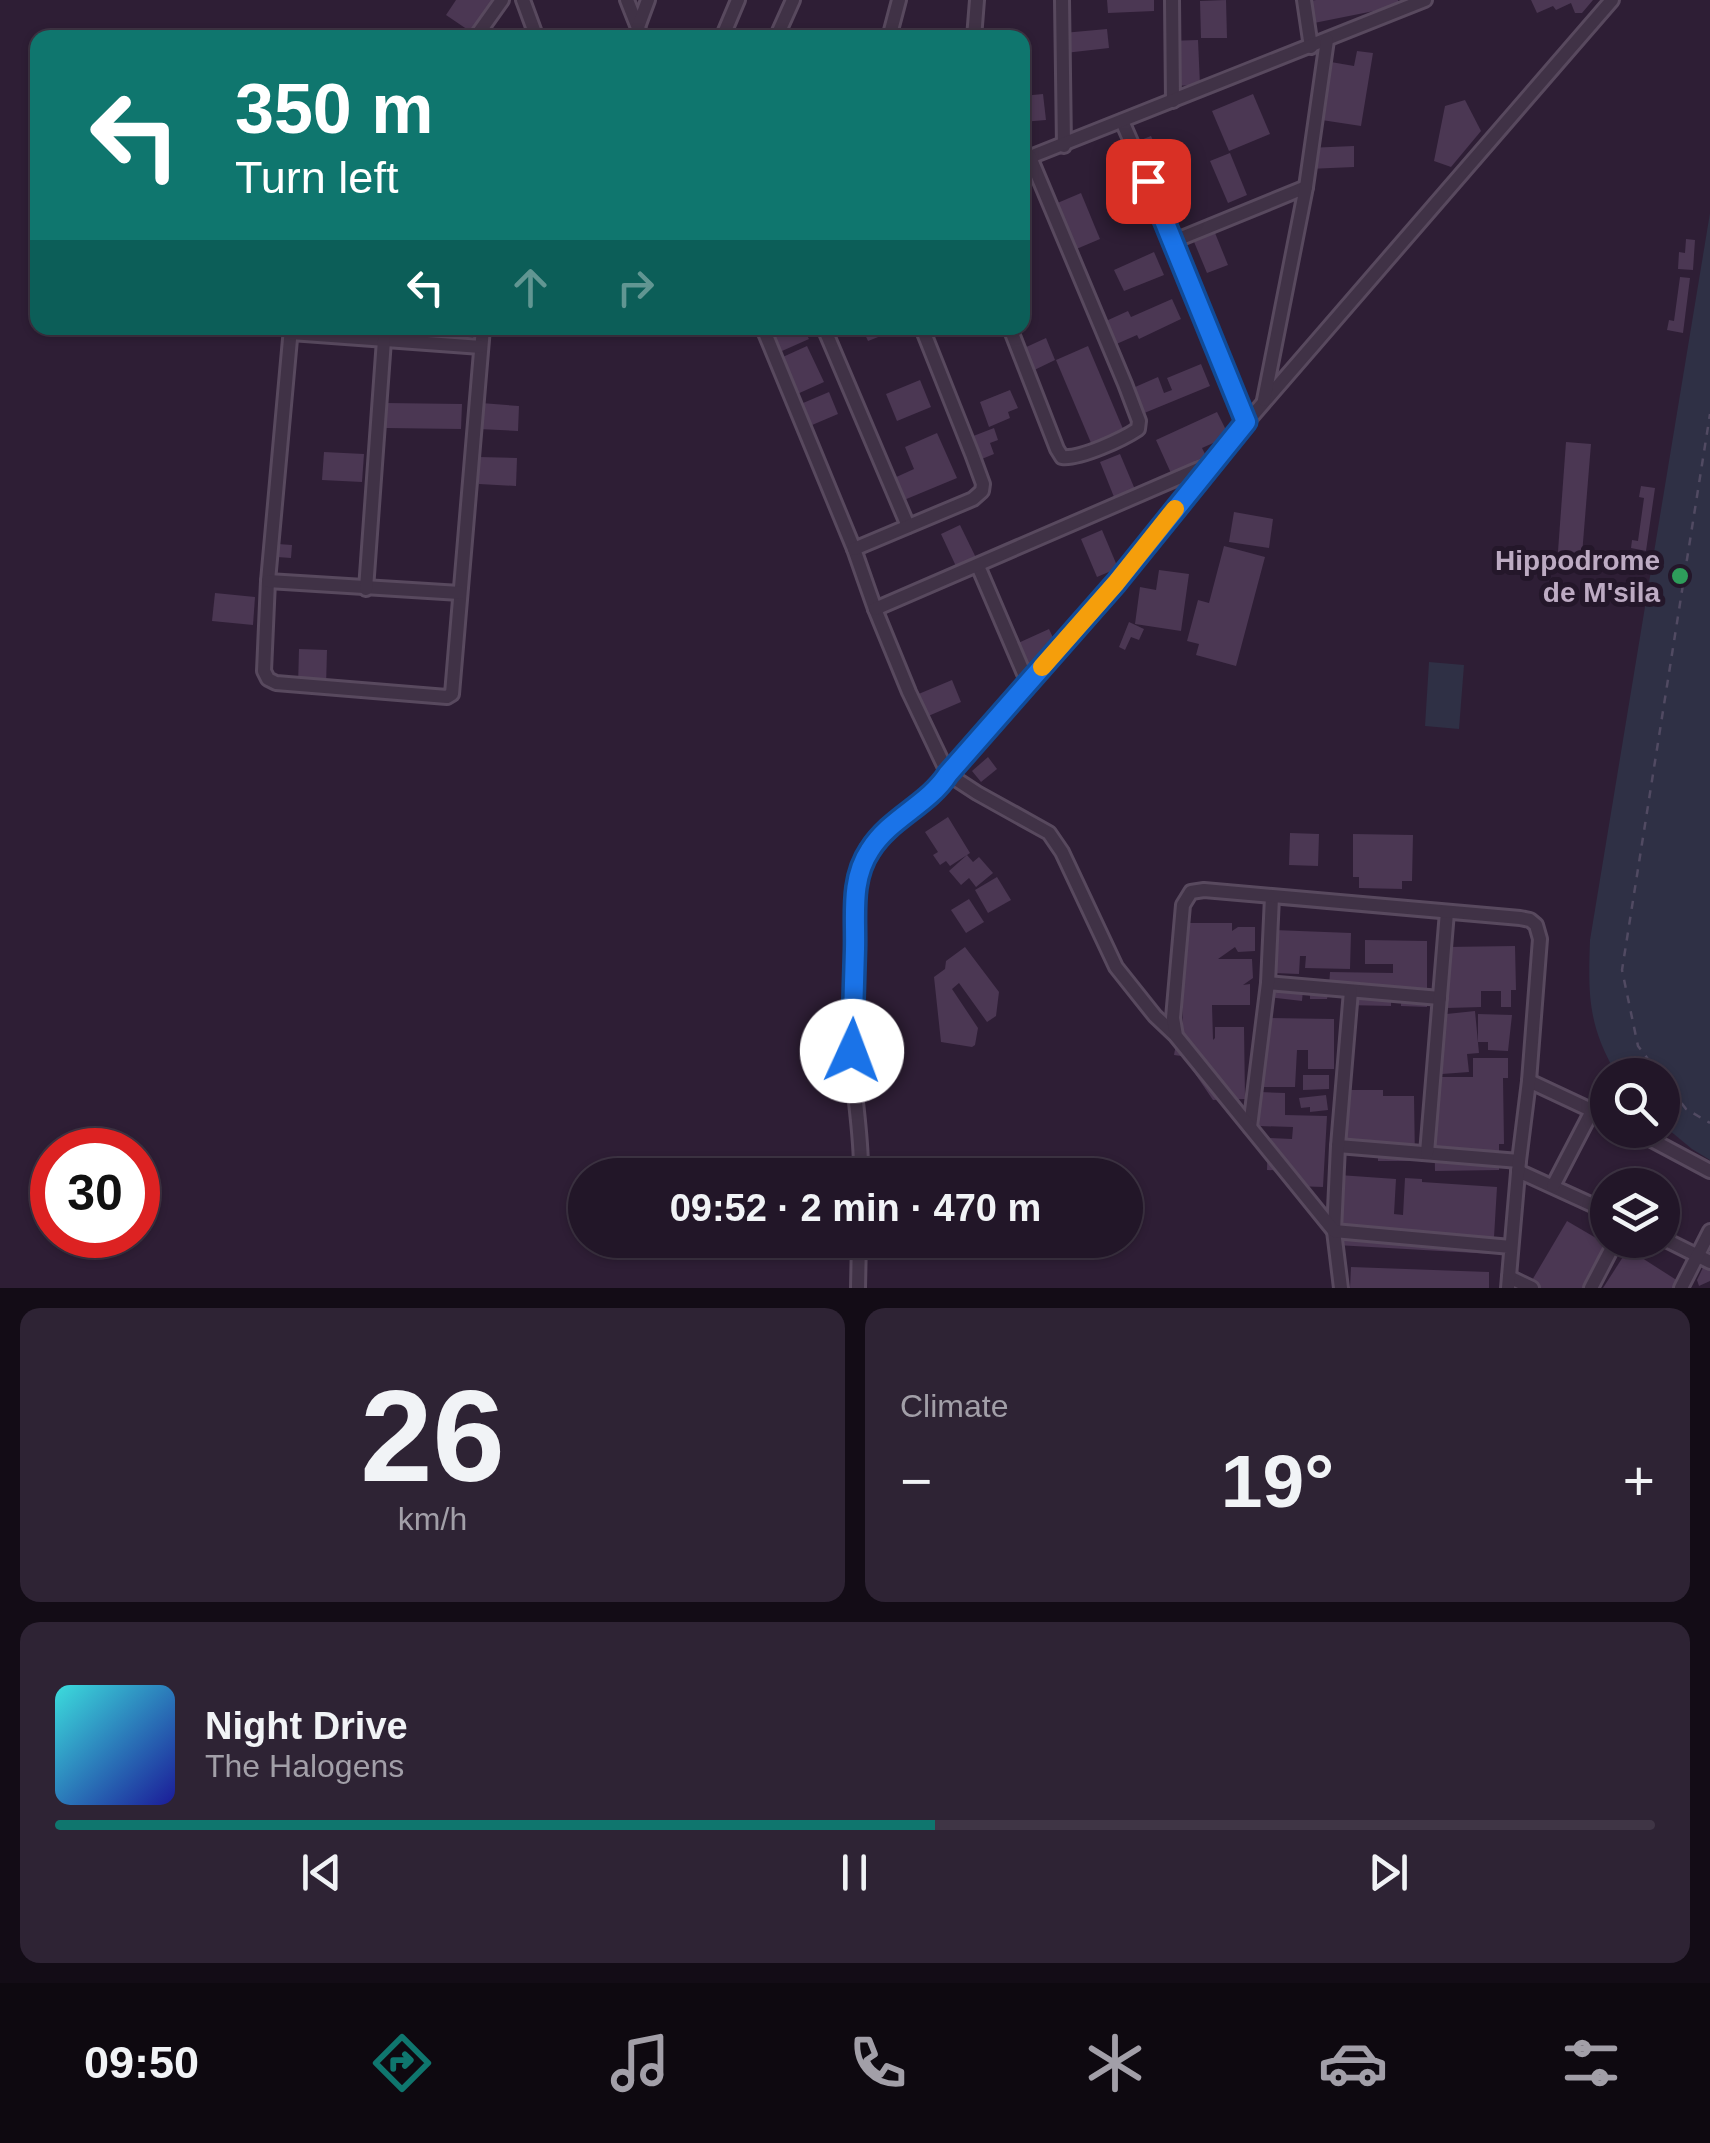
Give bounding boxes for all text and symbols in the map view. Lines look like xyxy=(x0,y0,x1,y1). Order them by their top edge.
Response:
icon: left xyxy=(70,70,200,200)
text: 350 m xyxy=(235,70,433,148)
pin xyxy=(1106,139,1191,224)
text: Turn left xyxy=(235,152,398,203)
icon: arrive xyxy=(1121,154,1176,209)
icon: left xyxy=(398,260,453,315)
icon: ahead xyxy=(503,260,558,315)
icon: right xyxy=(608,260,663,315)
place label: Hippodrome de M'sila xyxy=(1495,545,1660,608)
marker: Hippodrome de M'sila xyxy=(1669,565,1691,587)
position arrow xyxy=(800,999,904,1103)
map controls xyxy=(1590,1058,1680,1258)
button: search xyxy=(1590,1058,1680,1148)
speed limit sign: 30 xyxy=(30,1128,160,1258)
button: layers xyxy=(1590,1168,1680,1258)
text: 09:52 · 2 min · 470 m xyxy=(670,1187,1041,1229)
text: 26 xyxy=(360,1363,505,1509)
text: Climate xyxy=(900,1388,1008,1424)
text: 19° xyxy=(1221,1439,1334,1523)
text: − xyxy=(900,1450,932,1512)
text: + xyxy=(1623,1450,1655,1512)
text: km/h xyxy=(398,1501,467,1537)
text: Night Drive xyxy=(205,1705,408,1747)
text: The Halogens xyxy=(205,1748,404,1784)
icon: previous xyxy=(294,1845,349,1900)
icon: pause xyxy=(827,1845,882,1900)
icon: next xyxy=(1361,1845,1416,1900)
icon: directions xyxy=(367,2028,437,2098)
icon: music xyxy=(605,2028,675,2098)
icon: phone xyxy=(843,2028,913,2098)
icon: climate xyxy=(1080,2028,1150,2098)
icon: car xyxy=(1318,2028,1388,2098)
icon: filters xyxy=(1556,2028,1626,2098)
text: 09:50 xyxy=(84,2037,199,2088)

